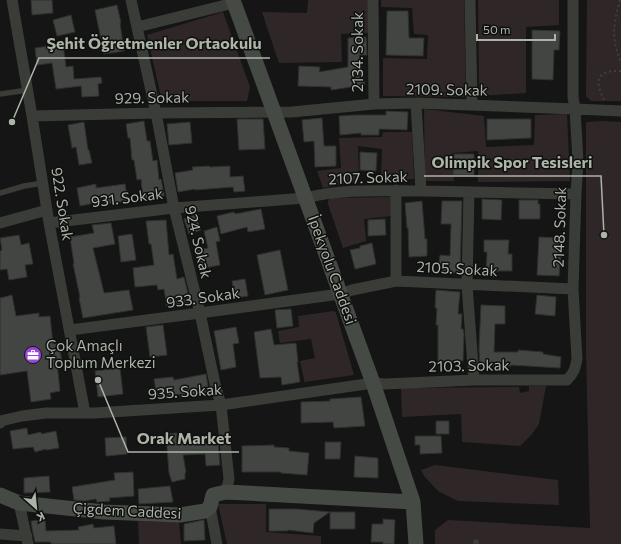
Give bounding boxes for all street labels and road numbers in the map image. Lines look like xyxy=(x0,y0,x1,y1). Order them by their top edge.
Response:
street label: 2134. Sokak xyxy=(348,12,366,92)
street label: 2109. Sokak xyxy=(406,79,488,99)
street label: 929. Sokak xyxy=(115,87,189,107)
street label: 922. Sokak xyxy=(48,166,78,242)
street label: 2107. Sokak xyxy=(328,167,408,187)
street label: 931. Sokak xyxy=(90,184,164,210)
street label: 2148. Sokak xyxy=(549,186,569,268)
street label: 924. Sokak xyxy=(182,204,216,280)
street label: İpekyolu Caddesi xyxy=(305,213,361,327)
street label: 2105. Sokak xyxy=(416,257,498,279)
street label: 933. Sokak xyxy=(165,283,241,311)
street label: 2103. Sokak xyxy=(428,355,510,375)
street label: 935. Sokak xyxy=(147,379,223,403)
street label: Çigdem Caddesi xyxy=(72,498,182,522)

